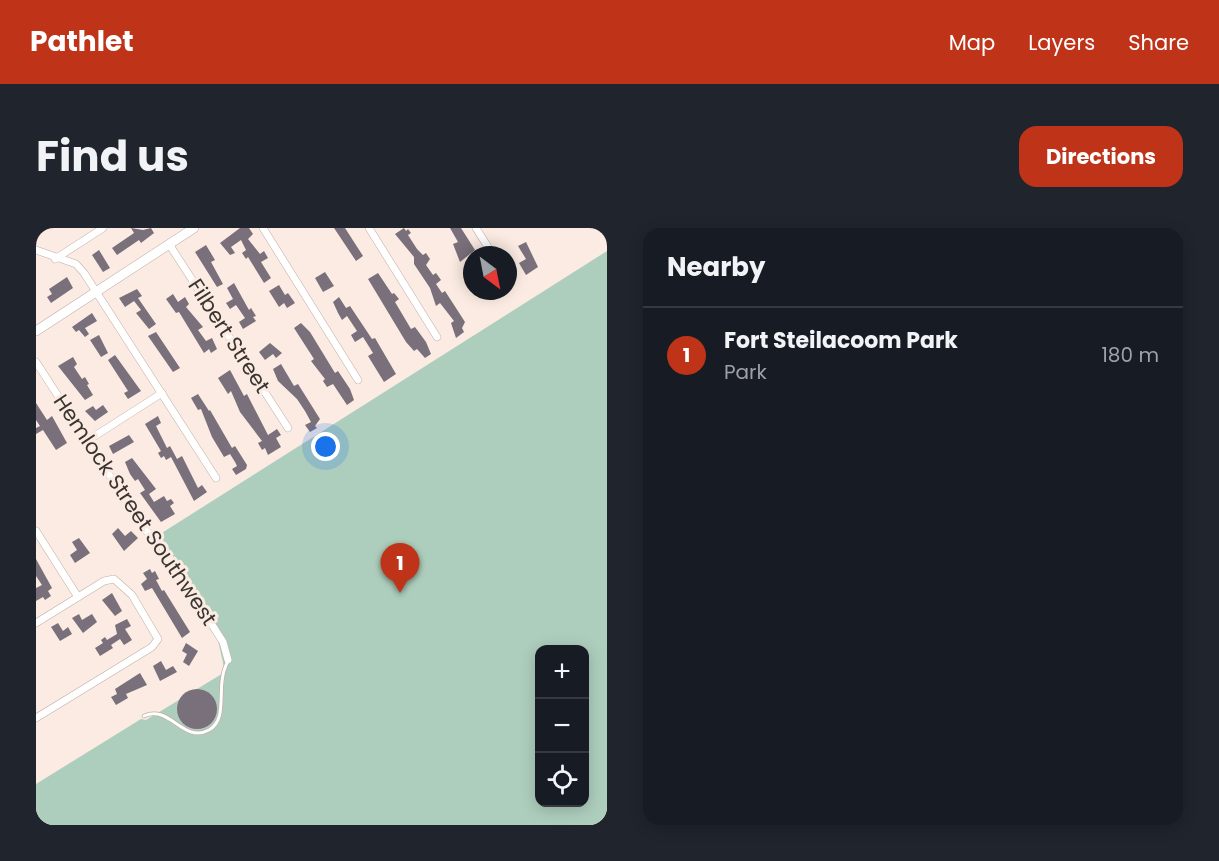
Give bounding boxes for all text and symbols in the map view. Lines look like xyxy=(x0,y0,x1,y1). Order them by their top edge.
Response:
text: Pathlet xyxy=(30,22,134,61)
text: Map xyxy=(949,28,995,57)
text: Layers xyxy=(1028,28,1095,57)
text: Share xyxy=(1128,28,1189,57)
button: Directions xyxy=(1019,126,1183,187)
text: Find us xyxy=(36,127,189,186)
north arrow xyxy=(463,246,517,300)
text: Nearby xyxy=(667,249,765,285)
street label: Filbert Street xyxy=(182,273,277,398)
text: Fort Steilacoom Park xyxy=(724,325,958,356)
text: 1 xyxy=(683,341,690,369)
text: 180 m xyxy=(1101,341,1159,369)
text: Park xyxy=(724,358,767,386)
street label: Hemlock Street Southwest xyxy=(47,388,224,631)
your location xyxy=(311,432,340,461)
pin: 1 xyxy=(380,544,420,593)
map controls xyxy=(535,645,589,807)
button: + xyxy=(535,645,589,699)
button: − xyxy=(535,699,589,753)
button: locate xyxy=(535,753,589,807)

